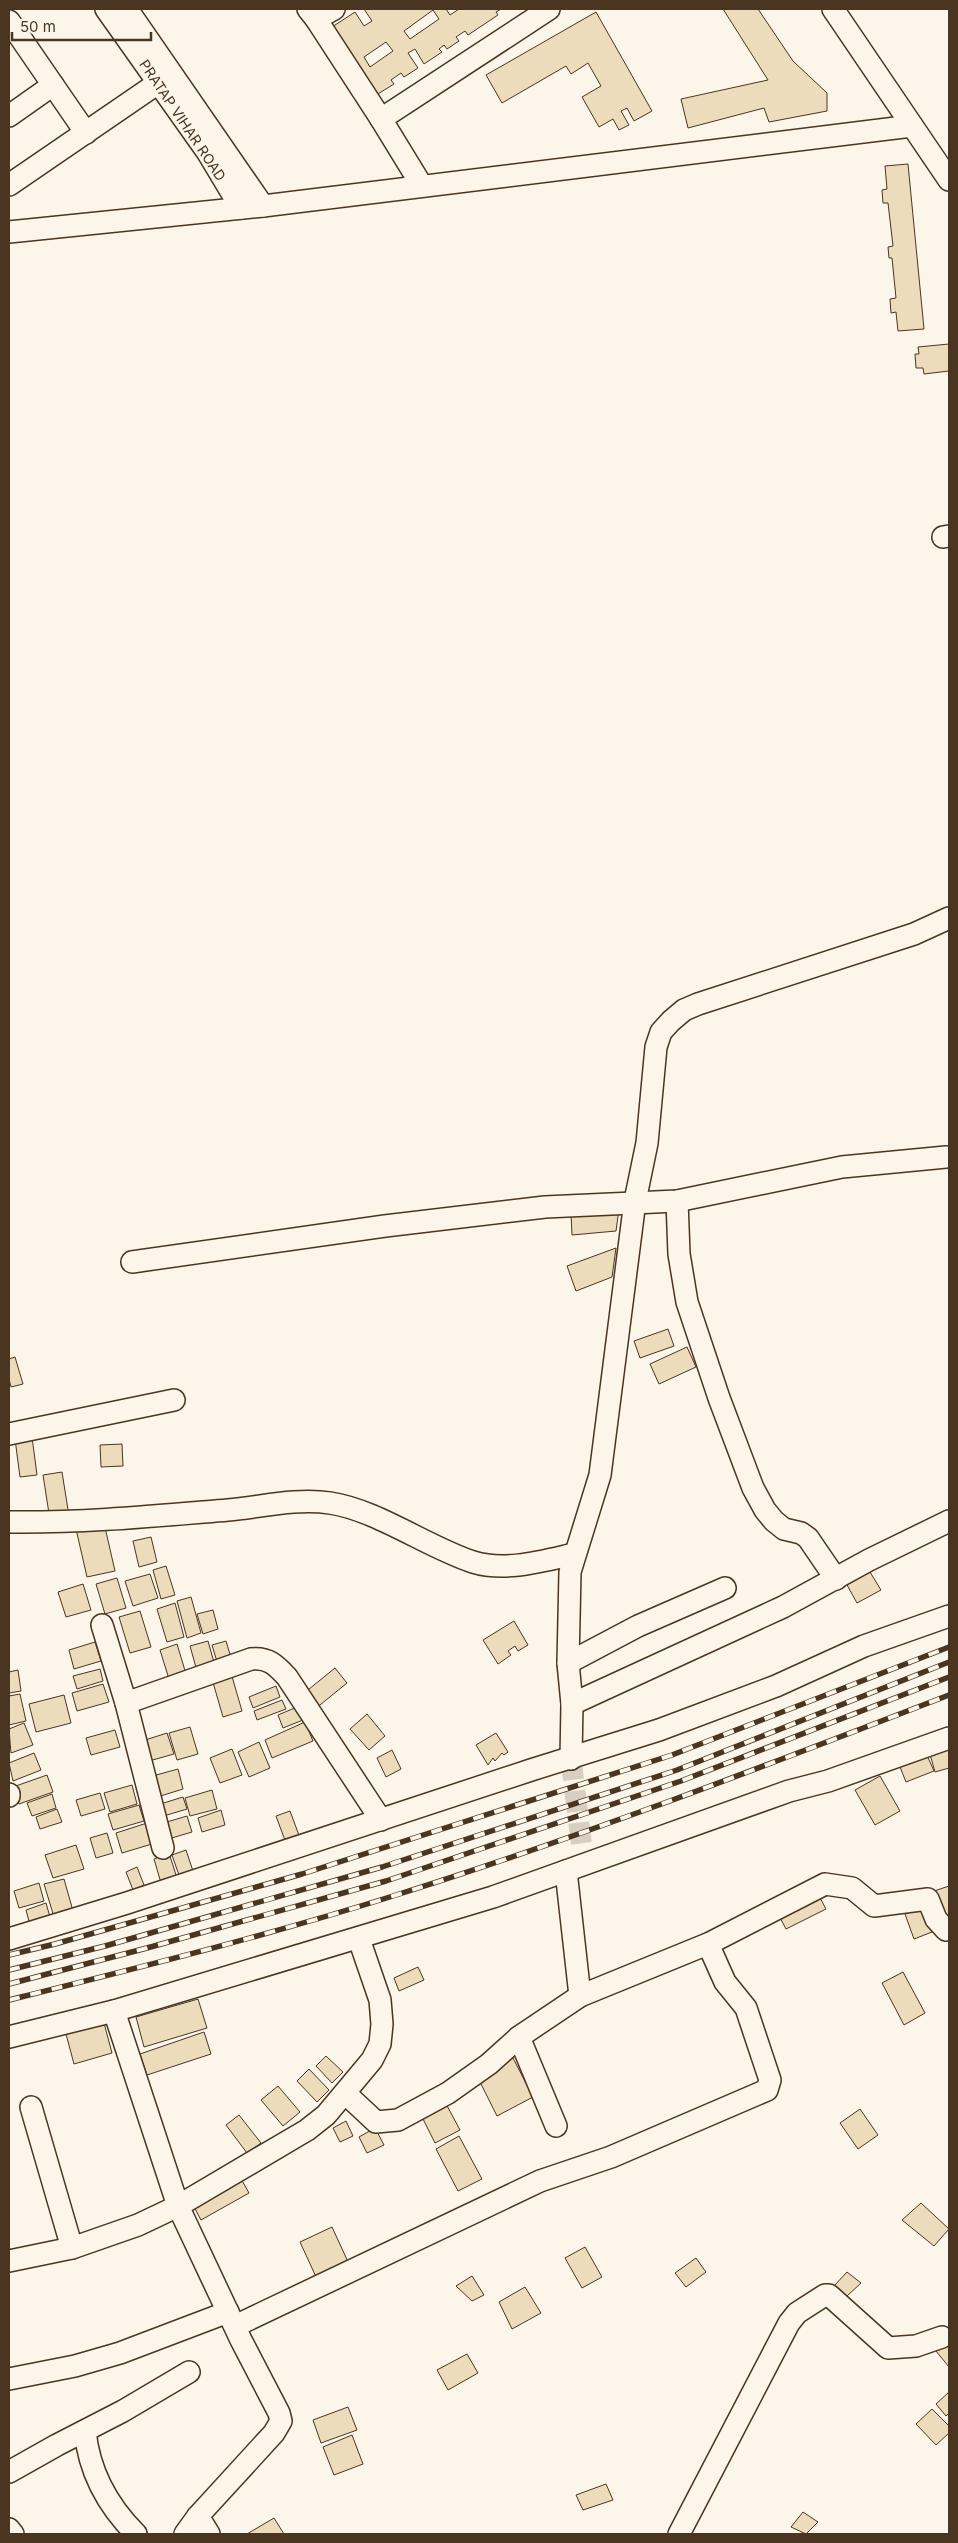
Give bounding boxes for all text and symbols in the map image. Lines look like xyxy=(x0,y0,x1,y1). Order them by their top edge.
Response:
scale bar xyxy=(12,10,151,42)
text: 50 m xyxy=(20,17,56,36)
street label: PRATAP VIHAR ROAD xyxy=(136,56,230,184)

